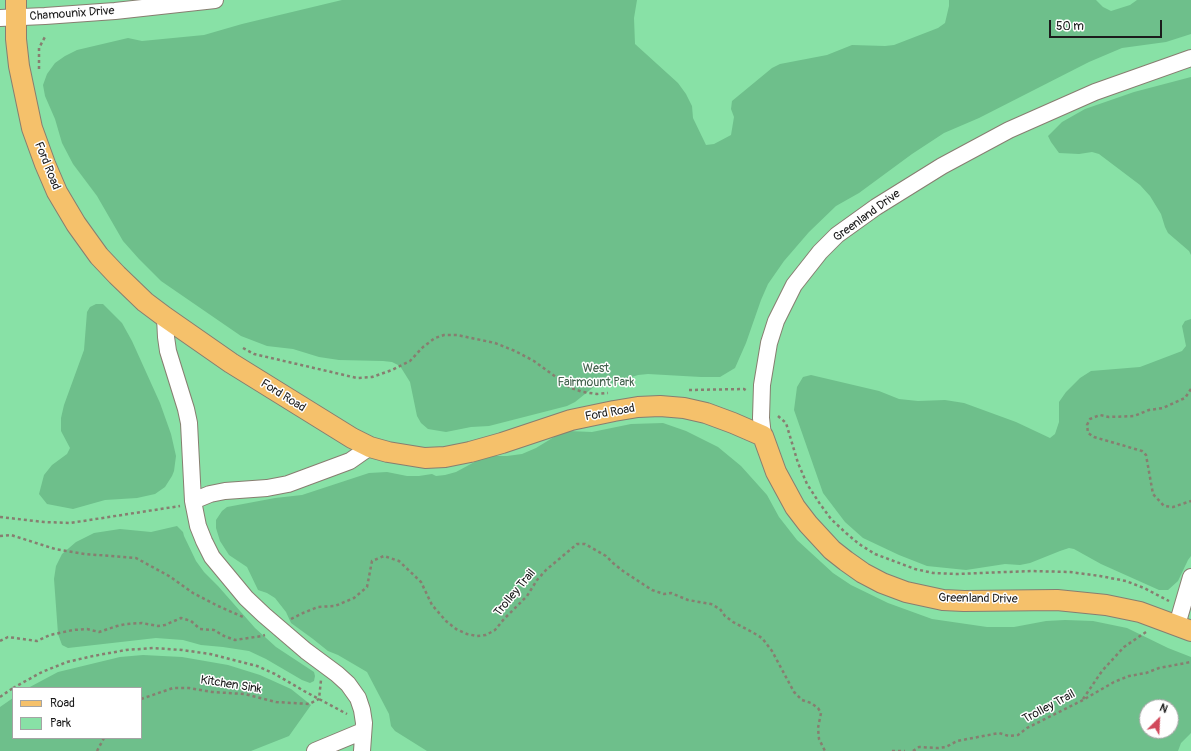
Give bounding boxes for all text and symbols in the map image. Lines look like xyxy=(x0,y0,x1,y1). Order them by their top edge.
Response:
street label: Chamounix Drive xyxy=(29,4,115,24)
scale bar xyxy=(1051,12,1164,38)
text: 50 m xyxy=(1056,19,1084,34)
street label: Ford Road xyxy=(31,140,63,192)
street label: Greenland Drive xyxy=(831,187,903,245)
park label: West Fairmount Park xyxy=(558,362,634,390)
street label: Ford Road xyxy=(258,377,308,415)
street label: Ford Road xyxy=(584,402,636,424)
street label: Trolley Trail xyxy=(491,566,539,620)
street label: Greenland Drive xyxy=(938,591,1018,607)
street label: Kitchen Sink xyxy=(199,673,263,697)
legend xyxy=(12,687,142,739)
street label: Trolley Trail xyxy=(1020,687,1078,727)
text: Road xyxy=(50,696,75,711)
north arrow xyxy=(1139,699,1179,739)
text: N xyxy=(1158,701,1170,716)
text: Park xyxy=(50,716,71,731)

